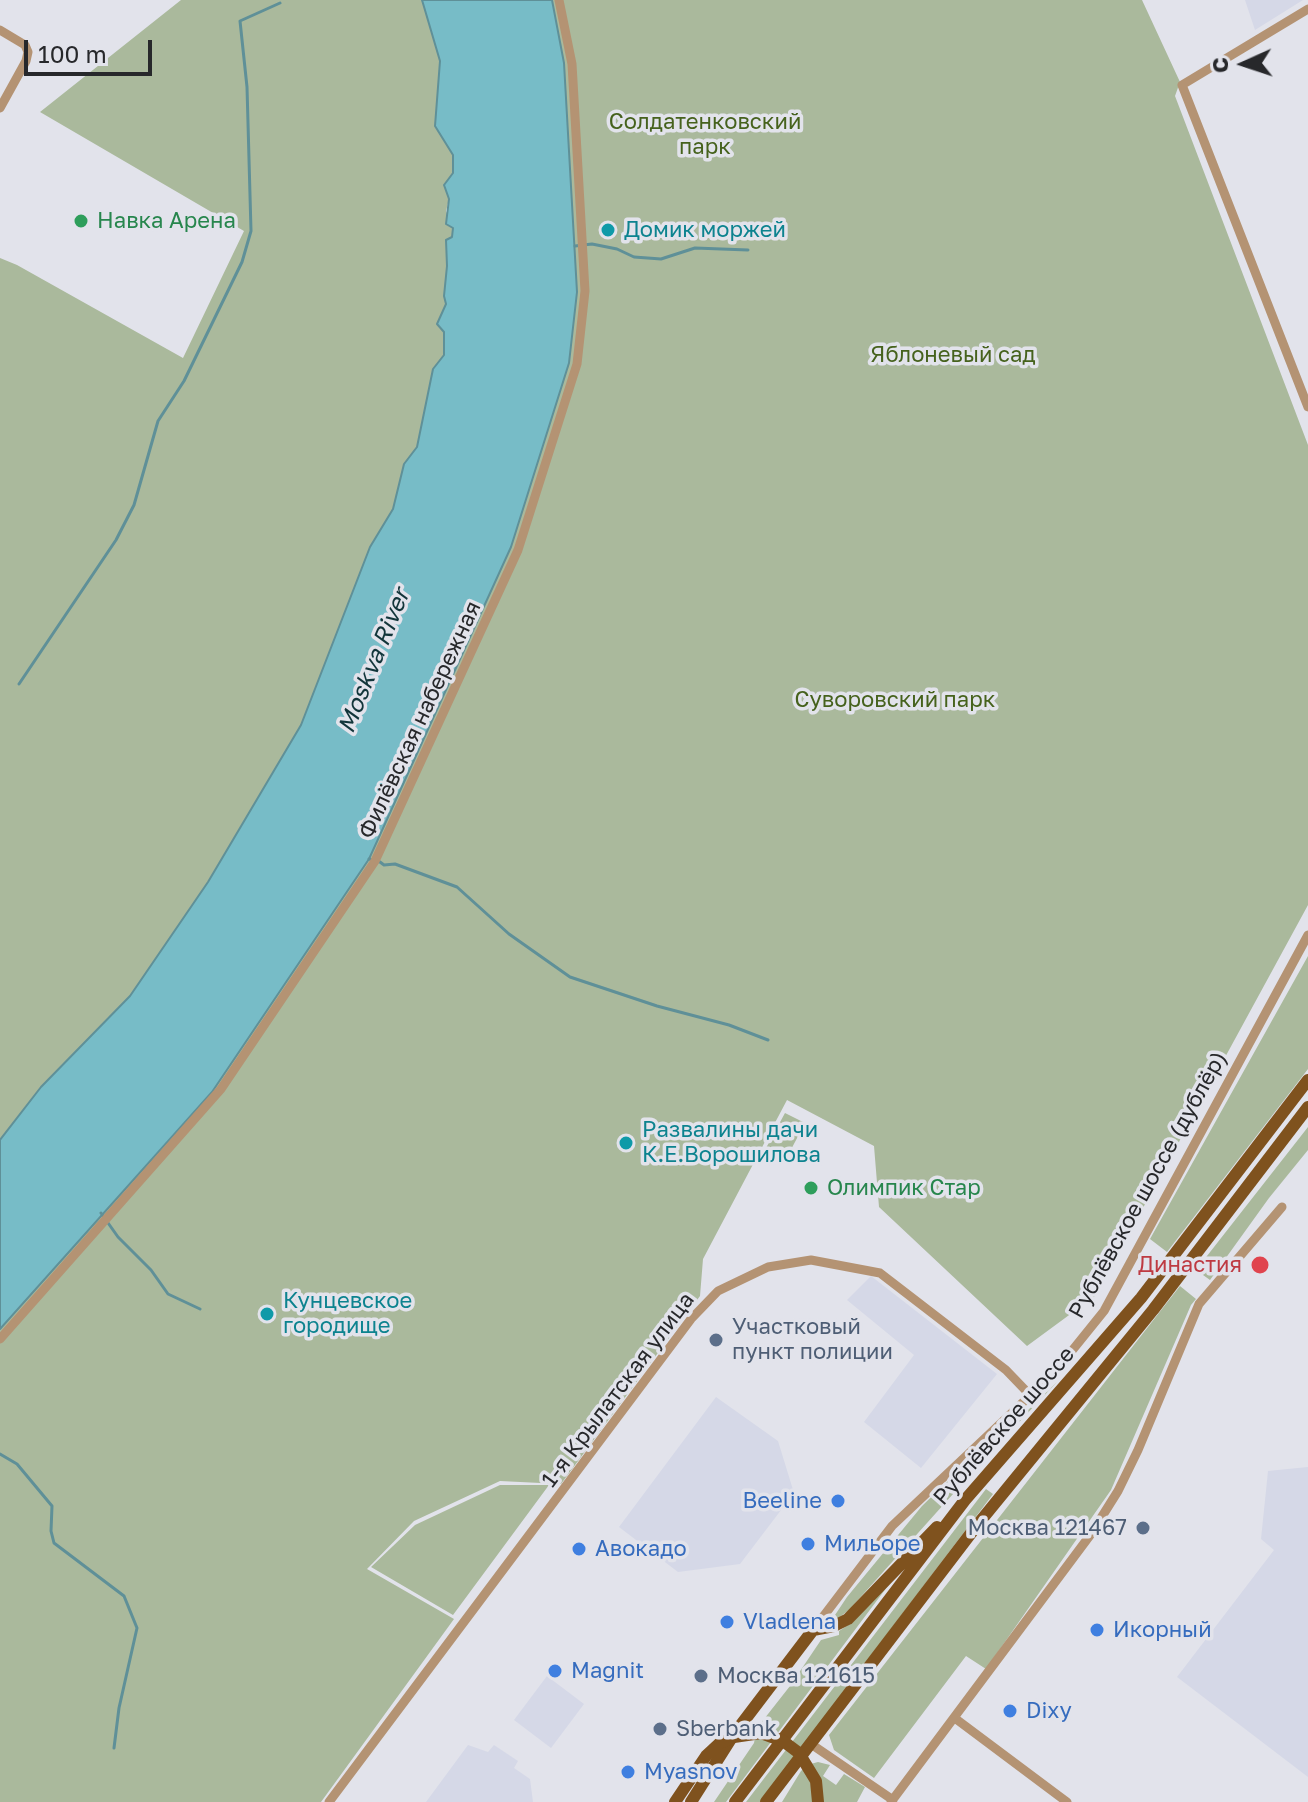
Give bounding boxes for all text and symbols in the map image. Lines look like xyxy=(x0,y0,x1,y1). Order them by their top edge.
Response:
scale bar xyxy=(28,24,156,74)
north arrow xyxy=(1204,24,1284,104)
text: 100 m xyxy=(38,39,107,68)
text: С xyxy=(1206,57,1233,74)
park label: Солдатенковский парк xyxy=(609,109,801,160)
place label: Навка Арена xyxy=(97,208,236,234)
marker: Навка Арена xyxy=(72,212,90,230)
place label: Домик моржей xyxy=(624,217,786,243)
marker: Домик моржей xyxy=(599,221,617,239)
park label: Яблоневый сад xyxy=(870,342,1036,368)
water label: Moskva River xyxy=(332,585,416,737)
street label: Филёвская набережная xyxy=(353,597,487,843)
park label: Суворовский парк xyxy=(795,687,995,713)
street label: Рублёвское шоссе (дублёр) xyxy=(1063,1047,1233,1323)
place label: Развалины дачи К.Е.Ворошилова xyxy=(642,1117,821,1168)
marker: Развалины дачи К.Е.Ворошилова xyxy=(617,1134,635,1152)
place label: Олимпик Стар xyxy=(827,1175,981,1201)
marker: Олимпик Стар xyxy=(802,1179,820,1197)
place label: Династия xyxy=(1138,1252,1242,1278)
marker: Династия xyxy=(1249,1254,1271,1276)
street label: 1-я Крылатская улица xyxy=(536,1287,700,1493)
place label: Кунцевское городище xyxy=(283,1288,412,1340)
marker: Кунцевское городище xyxy=(258,1305,276,1323)
place label: Участковый пункт полиции xyxy=(732,1314,893,1366)
marker: Участковый пункт полиции xyxy=(707,1331,725,1349)
street label: Рублёвское шоссе xyxy=(928,1341,1080,1511)
place label: Beeline xyxy=(743,1488,822,1514)
marker: Beeline xyxy=(829,1492,847,1510)
place label: Москва 121467 xyxy=(967,1515,1127,1541)
marker: Москва 121467 xyxy=(1134,1519,1152,1537)
place label: Мильоре xyxy=(824,1531,920,1557)
marker: Мильоре xyxy=(799,1535,817,1553)
place label: Авокадо xyxy=(595,1536,687,1562)
marker: Авокадо xyxy=(570,1540,588,1558)
place label: Vladlena xyxy=(743,1609,836,1635)
marker: Vladlena xyxy=(718,1613,736,1631)
place label: Икорный xyxy=(1113,1617,1212,1643)
marker: Икорный xyxy=(1088,1621,1106,1639)
place label: Magnit xyxy=(571,1658,644,1684)
marker: Magnit xyxy=(546,1662,564,1680)
place label: Москва 121615 xyxy=(717,1663,875,1689)
marker: Москва 121615 xyxy=(692,1667,710,1685)
place label: Dixy xyxy=(1026,1698,1072,1724)
marker: Dixy xyxy=(1001,1702,1019,1720)
place label: Sberbank xyxy=(676,1716,777,1742)
marker: Sberbank xyxy=(651,1720,669,1738)
place label: Myasnov xyxy=(644,1759,737,1785)
marker: Myasnov xyxy=(619,1763,637,1781)

